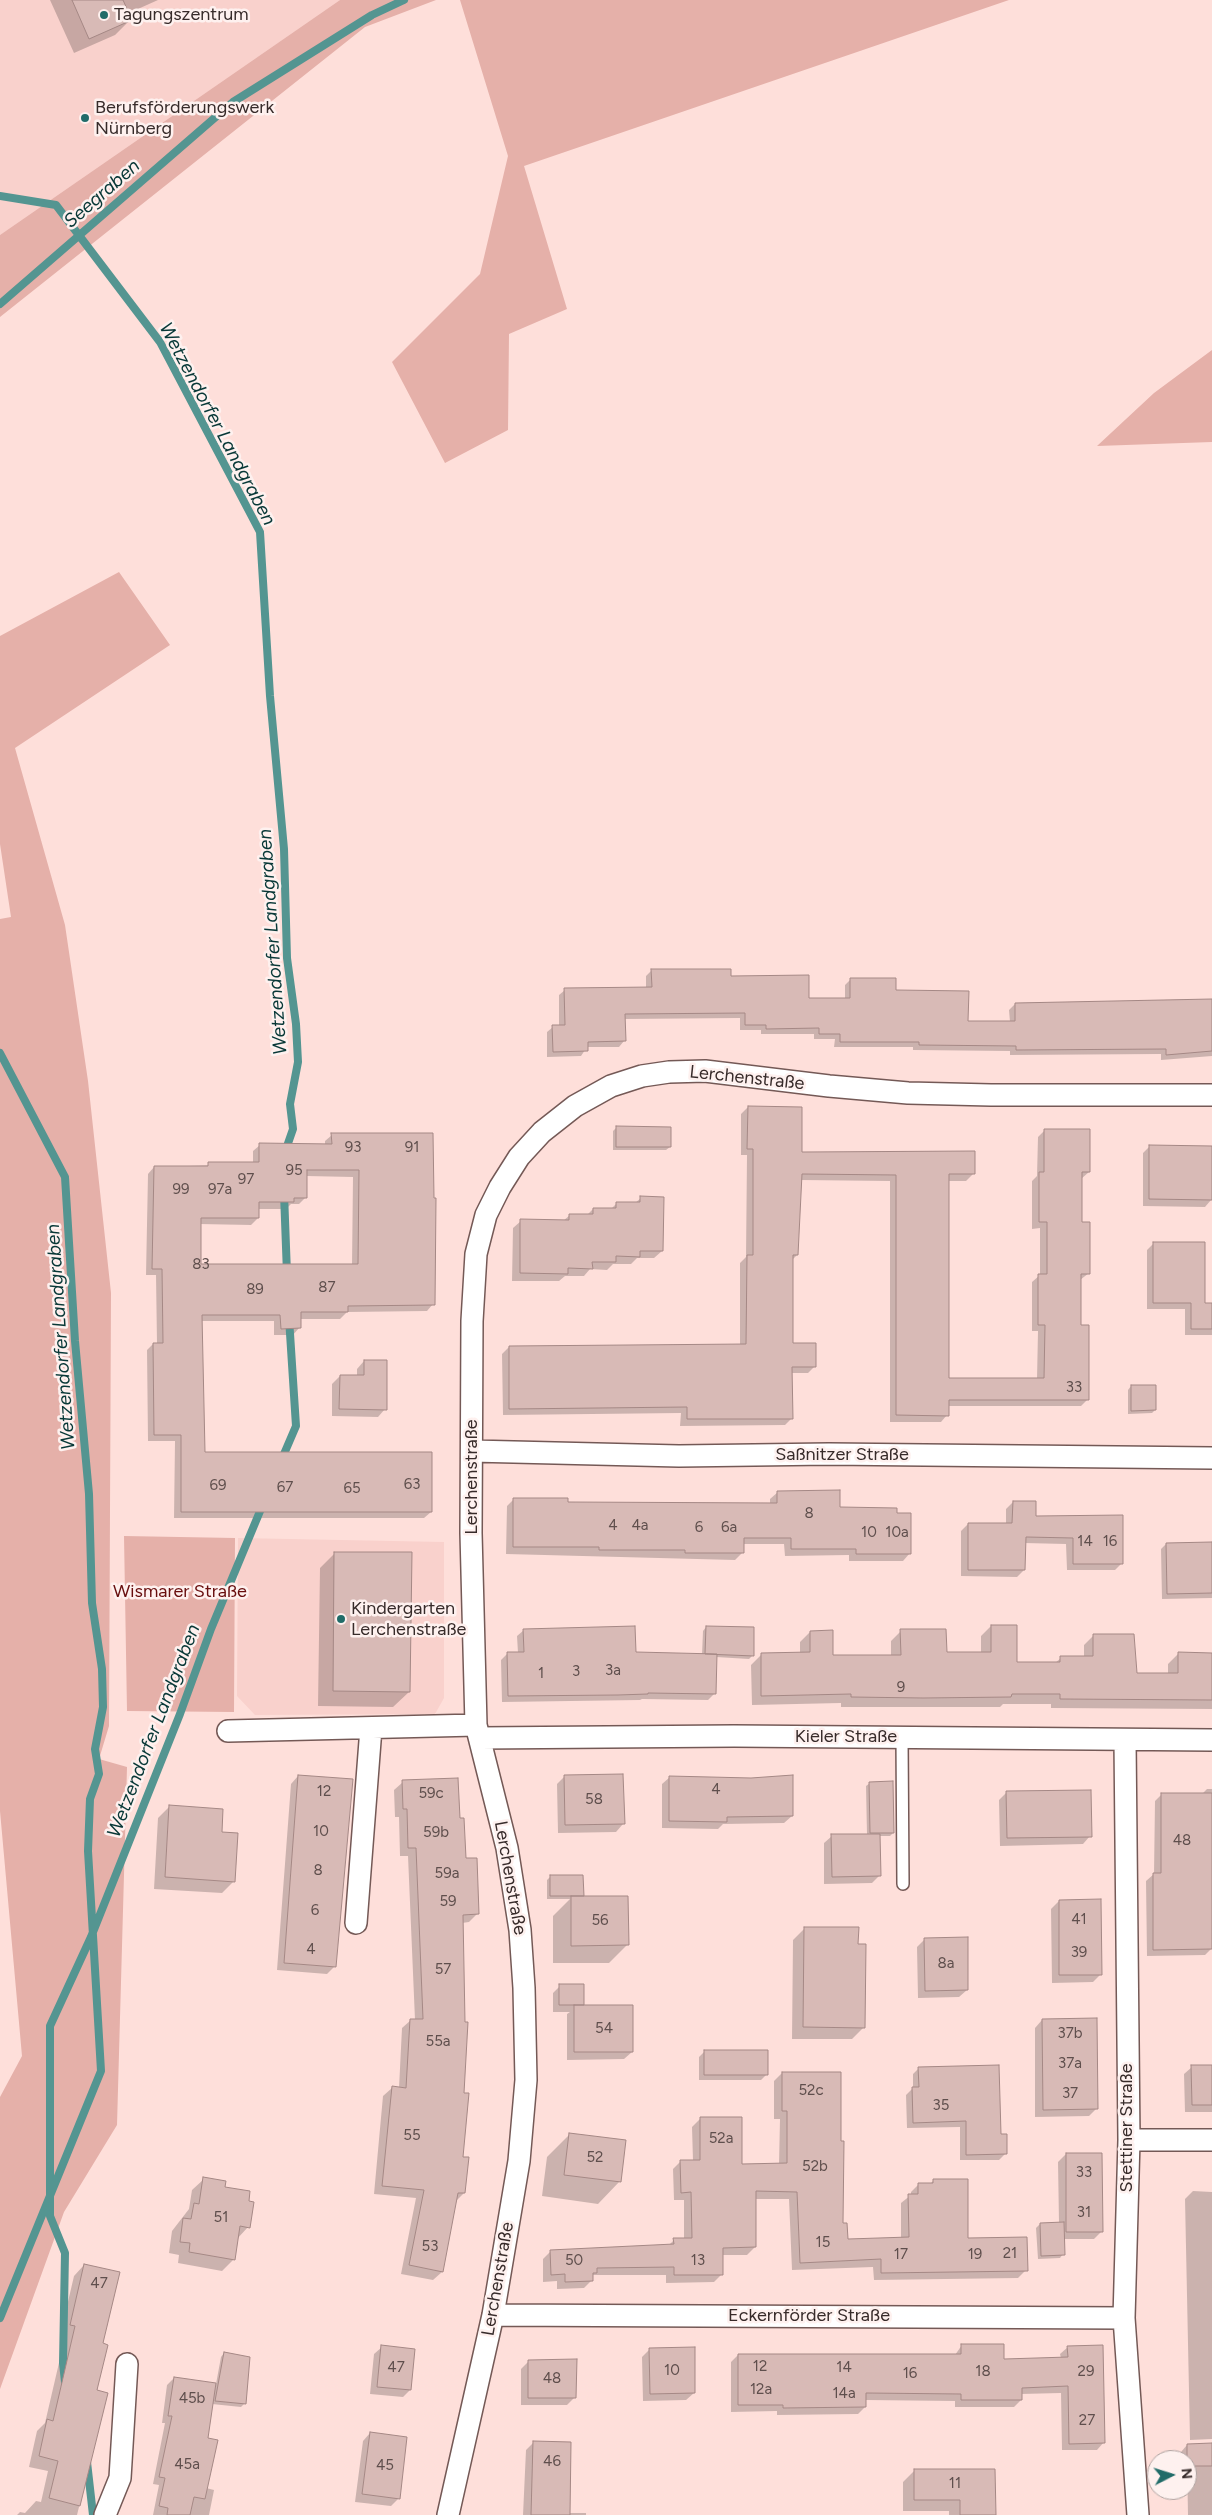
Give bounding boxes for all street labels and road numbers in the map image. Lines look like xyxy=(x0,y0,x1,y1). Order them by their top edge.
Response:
street label: Lerchenstraße xyxy=(689,1061,805,1095)
street label: Lerchenstraße xyxy=(461,1419,483,1535)
street label: Saßnitzer Straße xyxy=(775,1444,909,1466)
street label: Kieler Straße xyxy=(795,1726,897,1748)
street label: Lerchenstraße xyxy=(489,1819,531,1937)
street label: Stettiner Straße xyxy=(1116,2064,1138,2192)
street label: Lerchenstraße xyxy=(477,2220,519,2338)
street label: Eckernförder Straße xyxy=(728,2305,890,2327)

